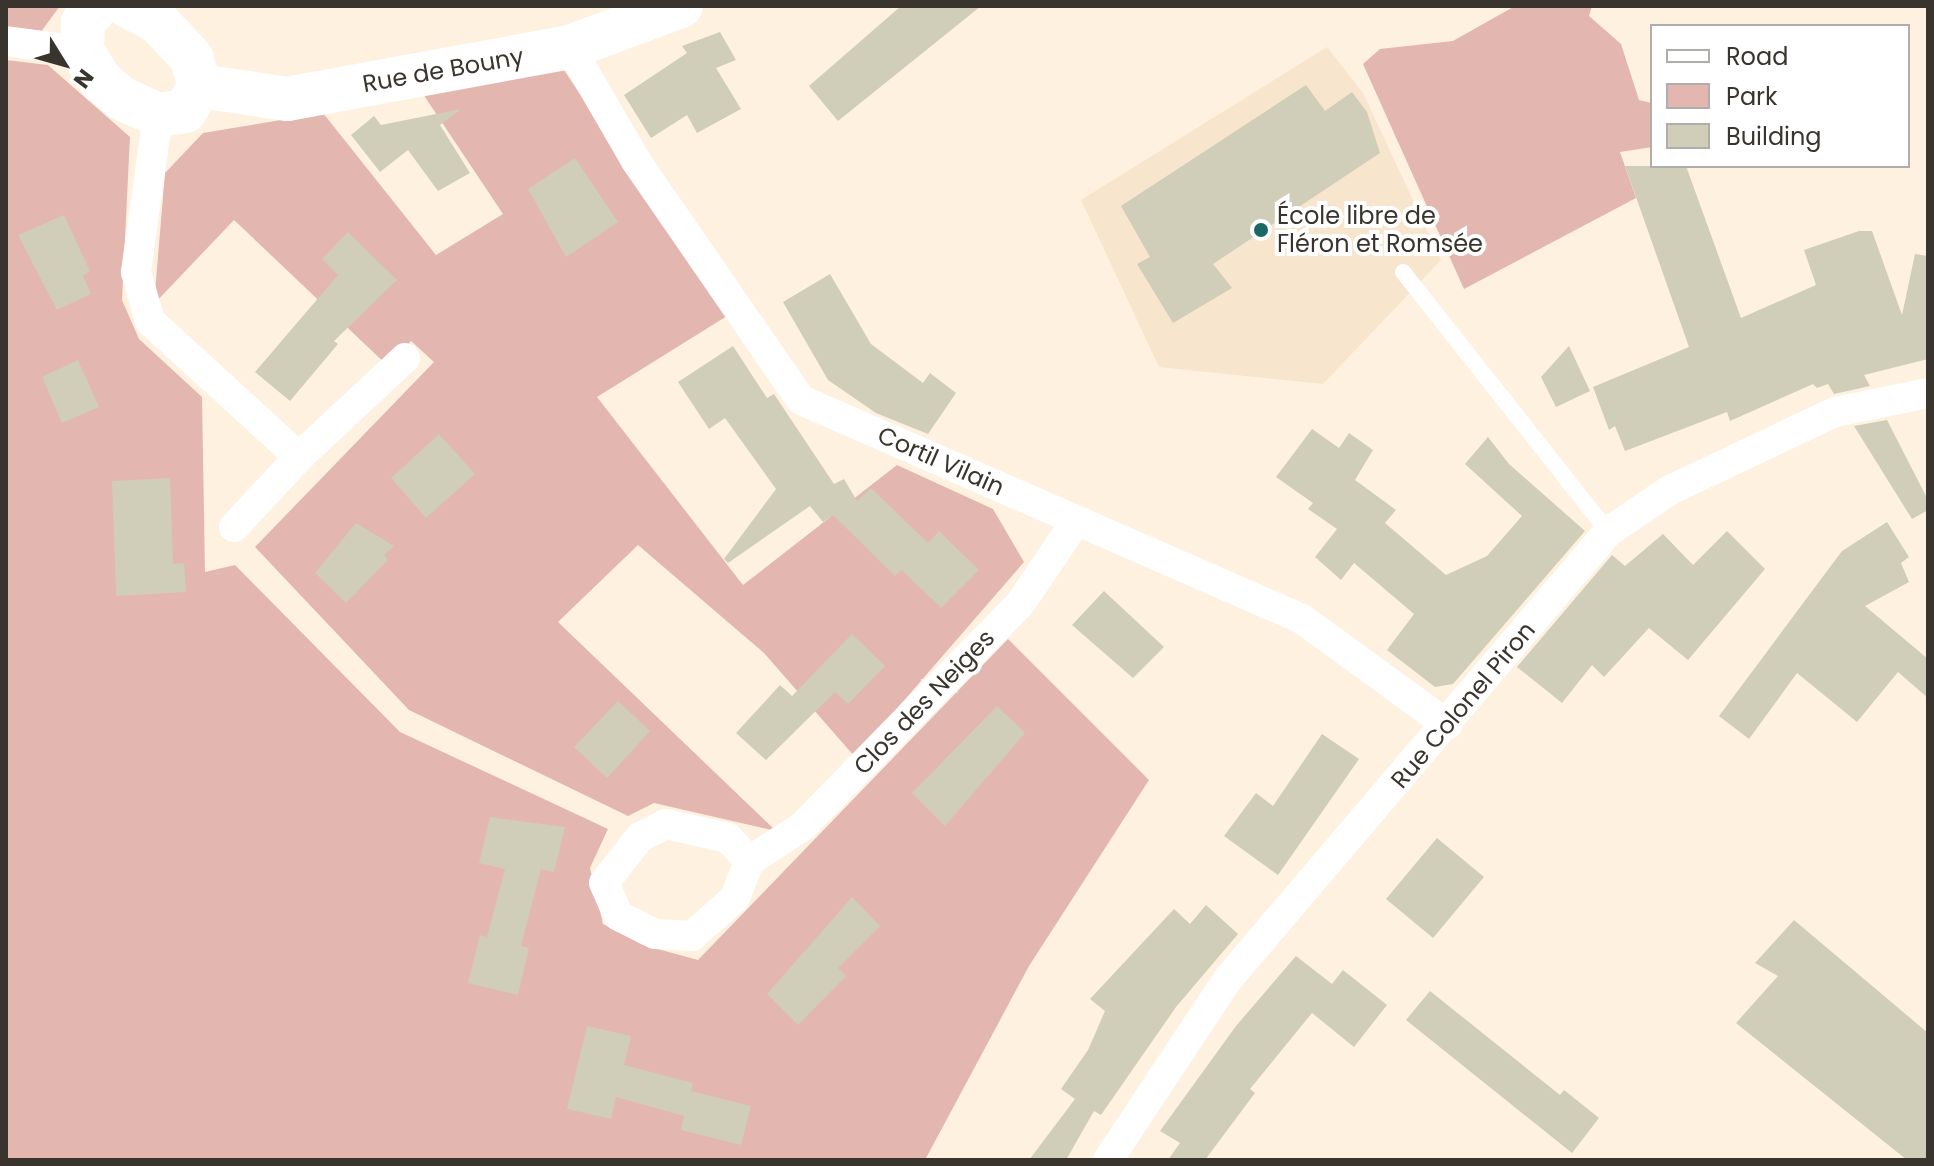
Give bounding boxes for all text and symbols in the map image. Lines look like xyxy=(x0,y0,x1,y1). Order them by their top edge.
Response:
north arrow xyxy=(24,24,104,104)
legend xyxy=(1650,24,1910,168)
text: Road xyxy=(1726,40,1788,73)
street label: Rue de Bouny xyxy=(360,42,526,98)
text: N xyxy=(66,63,101,95)
text: Park xyxy=(1726,80,1777,113)
text: Building xyxy=(1726,120,1822,153)
place label: École libre de Fléron et Romsée xyxy=(1277,202,1483,258)
marker: École libre de Fléron et Romsée xyxy=(1252,221,1270,239)
street label: Cortil Vilain xyxy=(873,420,1009,502)
street label: Rue Colonel Piron xyxy=(1385,616,1541,794)
street label: Clos des Neiges xyxy=(848,624,1000,780)

